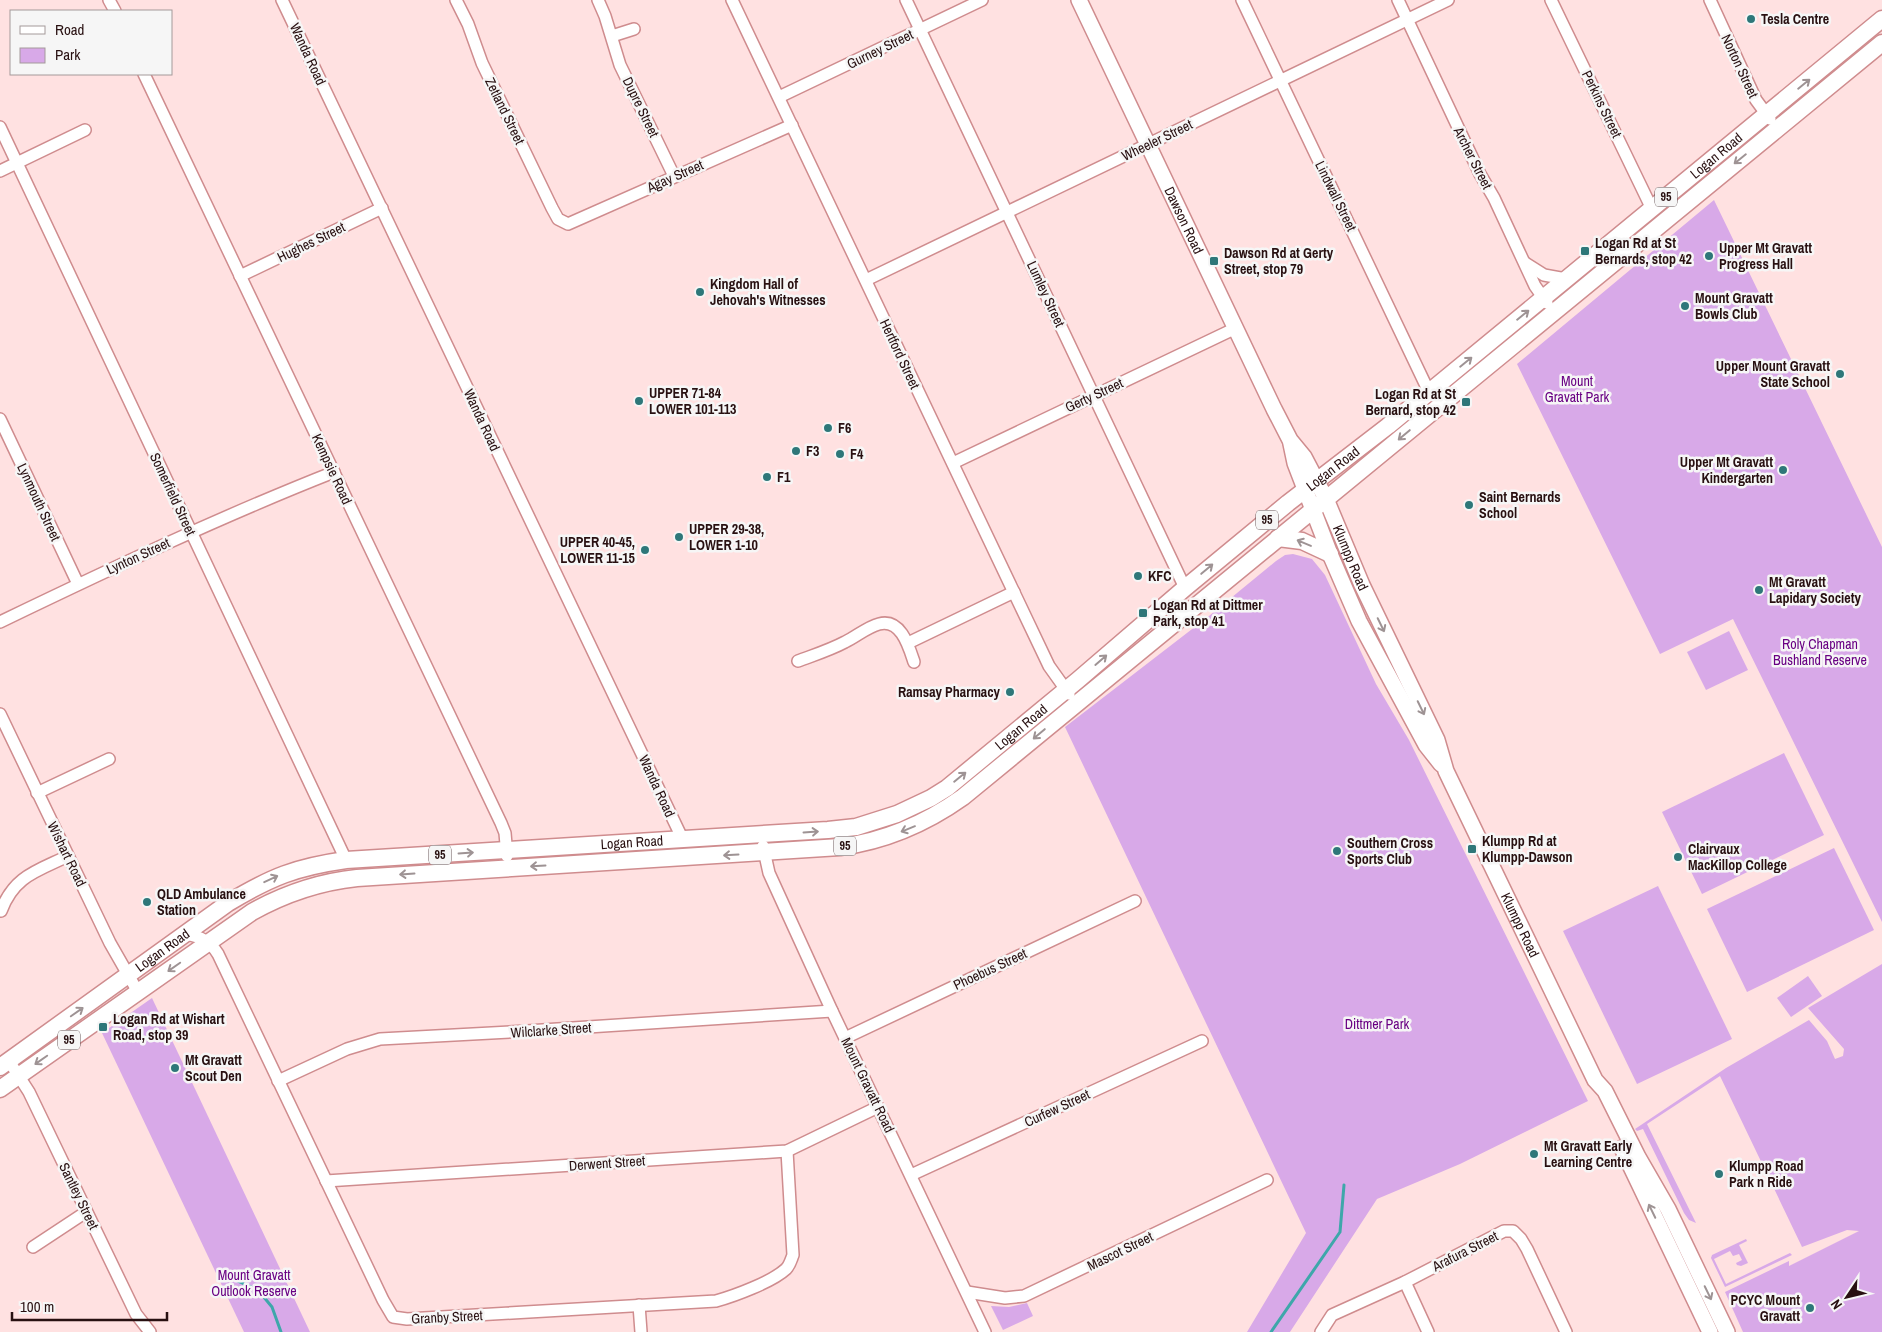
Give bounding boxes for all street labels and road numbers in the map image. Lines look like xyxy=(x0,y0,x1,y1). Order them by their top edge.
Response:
street label: Wanda Road xyxy=(286,20,330,88)
street label: Gurney Street xyxy=(844,25,916,73)
street label: Norton Street xyxy=(1717,31,1763,101)
street label: Perkins Street xyxy=(1578,67,1626,141)
street label: Dupre Street xyxy=(619,74,663,140)
street label: Zetland Street xyxy=(481,75,529,147)
street label: Wheeler Street xyxy=(1119,115,1195,165)
street label: Archer Street xyxy=(1449,123,1496,192)
street label: Logan Road xyxy=(1686,129,1746,182)
street label: Agay Street xyxy=(643,156,706,197)
street label: Lindwall Street xyxy=(1311,158,1361,234)
street label: Dawson Road xyxy=(1160,184,1208,257)
road number: 95 xyxy=(1655,188,1677,206)
street label: Hughes Street xyxy=(274,218,348,266)
street label: Lumley Street xyxy=(1023,258,1069,330)
street label: Hertford Street xyxy=(876,316,924,392)
street label: Gerty Street xyxy=(1062,374,1126,416)
street label: Wanda Road xyxy=(460,386,504,454)
street label: Kempsie Road xyxy=(308,431,356,507)
street label: Logan Road xyxy=(1302,442,1363,495)
street label: Somerfield Street xyxy=(146,450,200,538)
street label: Lynmouth Street xyxy=(13,460,65,544)
road number: 95 xyxy=(1256,510,1278,530)
street label: Klumpp Road xyxy=(1329,522,1372,594)
street label: Lynton Street xyxy=(103,534,173,578)
street label: Logan Road xyxy=(991,700,1051,754)
street label: Wanda Road xyxy=(635,752,679,820)
street label: Wishart Road xyxy=(44,819,90,889)
street label: Logan Road xyxy=(600,831,664,853)
road number: 95 xyxy=(834,836,856,856)
road number: 95 xyxy=(429,846,451,864)
street label: Klumpp Road xyxy=(1497,890,1543,960)
street label: Logan Road xyxy=(132,925,193,976)
street label: Phoebus Street xyxy=(950,944,1030,994)
street label: Wilclarke Street xyxy=(510,1018,592,1042)
road number: 95 xyxy=(58,1030,80,1050)
street label: Mount Gravatt Road xyxy=(837,1035,899,1135)
street label: Curfew Street xyxy=(1021,1085,1093,1131)
street label: Derwent Street xyxy=(568,1151,646,1175)
street label: Santley Street xyxy=(55,1160,103,1232)
street label: Mascot Street xyxy=(1084,1227,1156,1275)
street label: Arafura Street xyxy=(1428,1227,1501,1276)
street label: Granby Street xyxy=(411,1306,483,1328)

